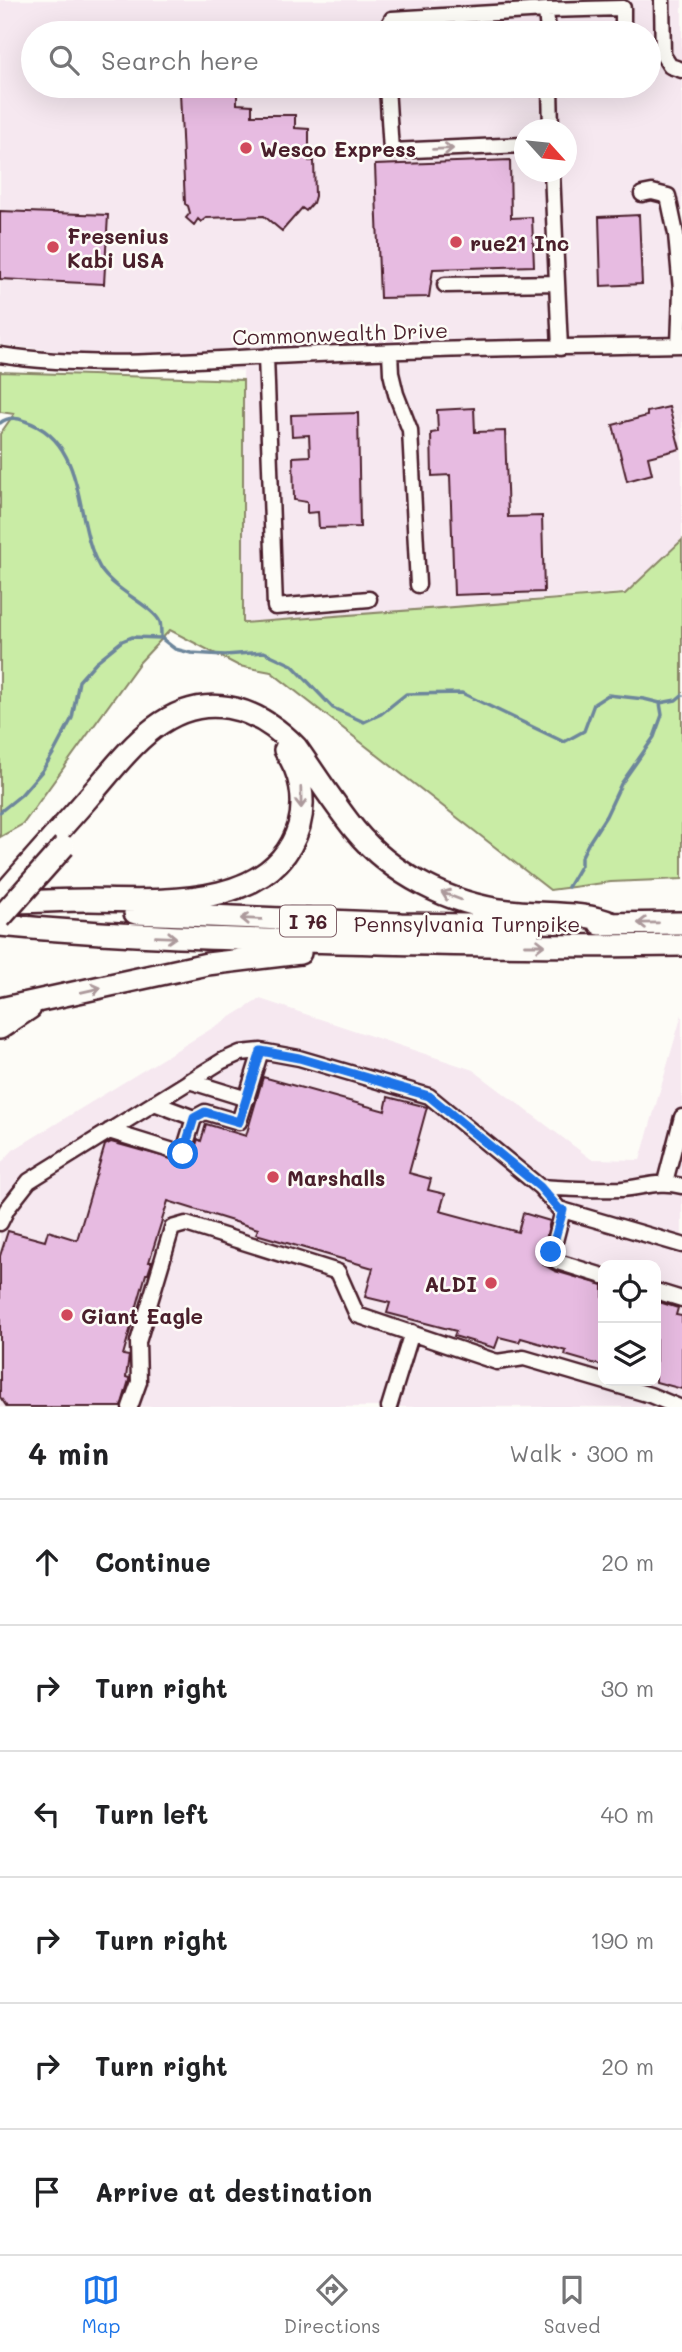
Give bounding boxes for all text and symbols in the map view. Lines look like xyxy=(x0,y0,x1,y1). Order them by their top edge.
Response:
search box xyxy=(21,21,661,98)
icon: search xyxy=(45,41,83,79)
text: Search here xyxy=(101,43,259,77)
north arrow xyxy=(514,119,577,182)
place label: Wesco Express xyxy=(260,135,416,162)
marker: Wesco Express xyxy=(238,140,254,156)
one-way arrow xyxy=(431,142,454,155)
place label: Fresenius Kabi USA xyxy=(67,222,169,273)
place label: rue21 Inc xyxy=(470,229,569,256)
marker: rue21 Inc xyxy=(448,234,464,250)
marker: Fresenius Kabi USA xyxy=(45,239,61,255)
street label: Commonwealth Drive xyxy=(232,316,448,350)
one-way arrow xyxy=(294,787,308,810)
one-way arrow xyxy=(440,889,462,902)
road number: I 76 xyxy=(280,906,336,937)
street label: Pennsylvania Turnpike xyxy=(354,910,580,937)
one-way arrow xyxy=(240,913,263,926)
one-way arrow xyxy=(636,916,659,930)
one-way arrow xyxy=(154,930,177,943)
one-way arrow xyxy=(523,939,546,952)
one-way arrow xyxy=(79,983,102,996)
route start xyxy=(167,1138,198,1169)
place label: Marshalls xyxy=(287,1164,385,1191)
marker: Marshalls xyxy=(265,1169,281,1185)
route end xyxy=(535,1236,566,1267)
map controls xyxy=(598,1260,661,1386)
button: locate xyxy=(598,1260,661,1323)
place label: ALDI xyxy=(424,1270,477,1297)
marker: ALDI xyxy=(483,1275,499,1291)
place label: Giant Eagle xyxy=(81,1302,203,1329)
marker: Giant Eagle xyxy=(59,1307,75,1323)
button: layers xyxy=(598,1323,661,1386)
text: 4 min xyxy=(28,1433,109,1473)
text: Walk · 300 m xyxy=(509,1438,654,1468)
icon: ahead xyxy=(28,1543,66,1581)
text: Continue xyxy=(95,1545,211,1579)
text: 20 m xyxy=(601,1547,654,1577)
icon: right xyxy=(28,1669,66,1707)
text: Turn right xyxy=(95,1671,228,1705)
text: 30 m xyxy=(601,1673,654,1703)
icon: left xyxy=(28,1795,66,1833)
text: Turn left xyxy=(95,1797,208,1831)
text: 40 m xyxy=(601,1799,654,1829)
icon: right xyxy=(28,1921,66,1959)
text: Turn right xyxy=(95,1923,228,1957)
text: 190 m xyxy=(590,1925,654,1955)
icon: right xyxy=(28,2047,66,2085)
text: Turn right xyxy=(95,2049,228,2083)
text: 20 m xyxy=(601,2051,654,2081)
icon: arrive xyxy=(28,2173,66,2211)
text: Arrive at destination xyxy=(95,2175,372,2209)
tab: Map xyxy=(82,2271,120,2338)
tab: Directions xyxy=(284,2271,380,2338)
tab: Saved xyxy=(544,2271,600,2338)

